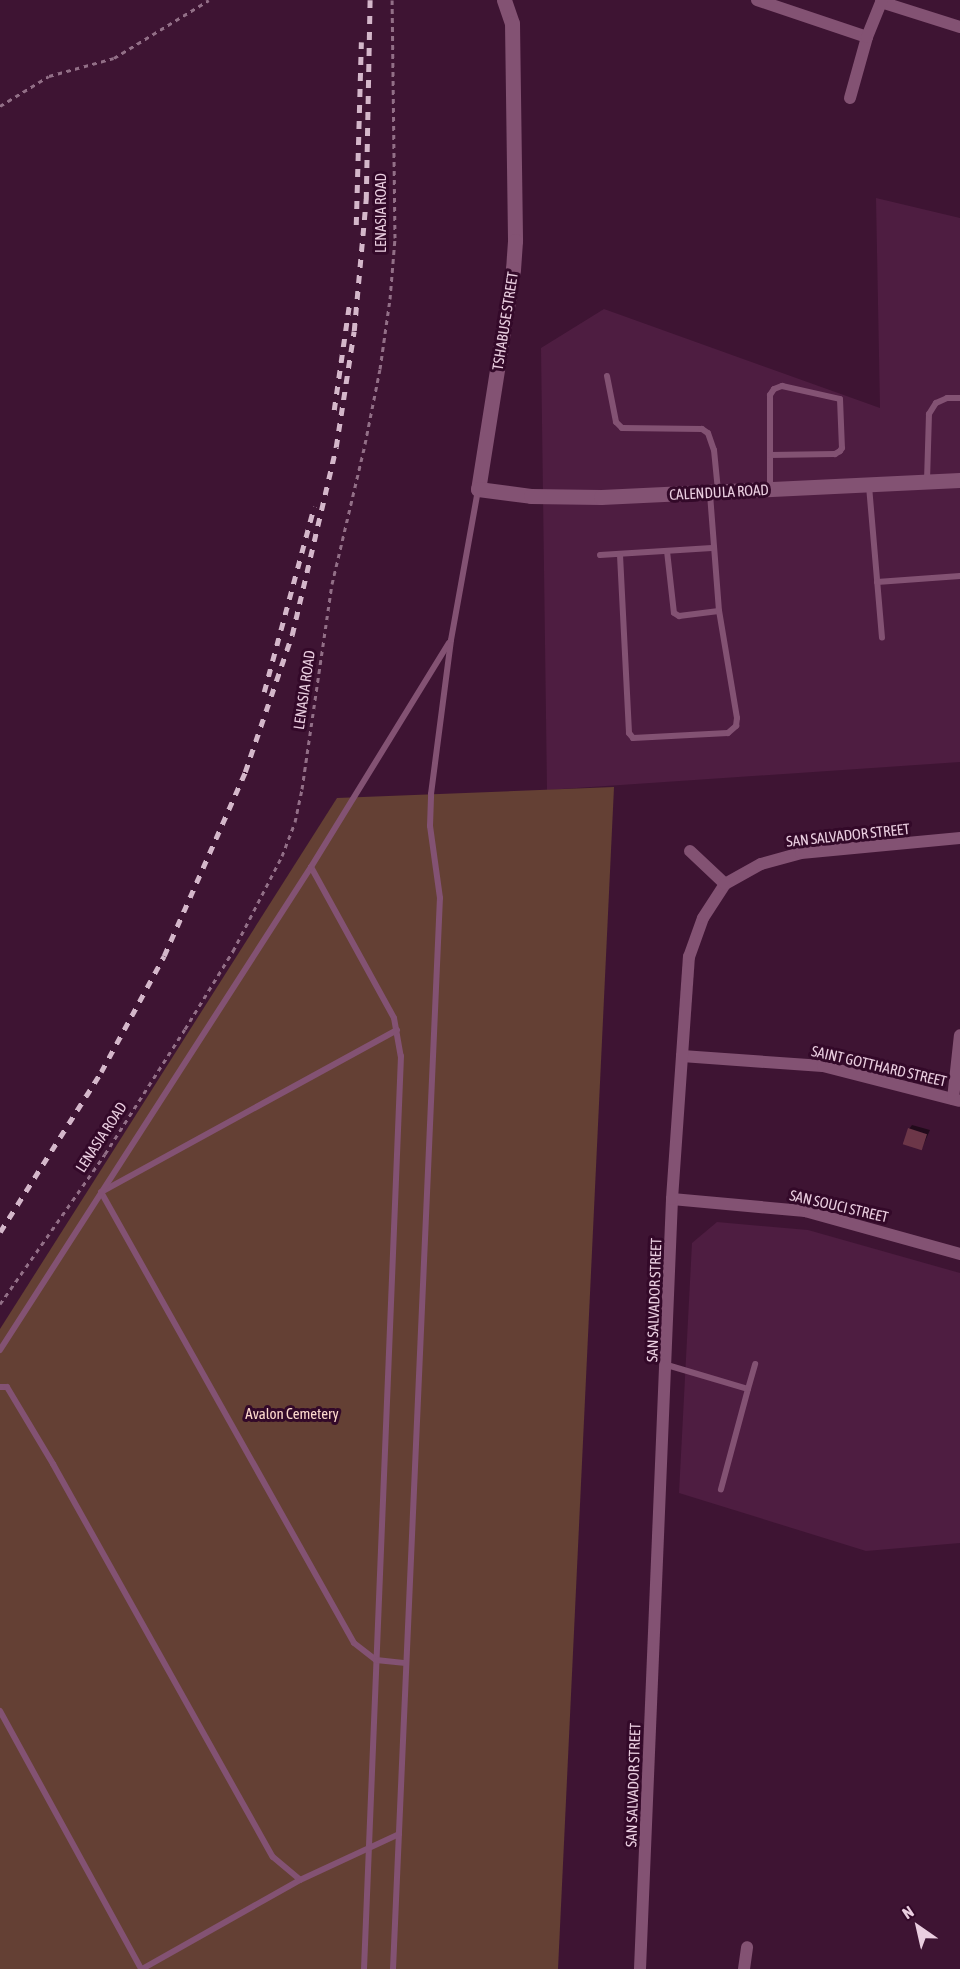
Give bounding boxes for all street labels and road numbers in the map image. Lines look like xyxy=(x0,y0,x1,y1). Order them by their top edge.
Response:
street label: LENASIA ROAD xyxy=(372,173,390,253)
street label: TSHABUSE STREET xyxy=(488,271,522,371)
street label: CALENDULA ROAD xyxy=(669,480,769,504)
street label: LENASIA ROAD xyxy=(290,649,318,731)
street label: SAN SALVADOR STREET xyxy=(785,820,911,850)
street label: SAINT GOTTHARD STREET xyxy=(810,1042,948,1090)
street label: LENASIA ROAD xyxy=(72,1099,130,1175)
street label: SAN SOUCI STREET xyxy=(788,1186,890,1226)
street label: SAN SALVADOR STREET xyxy=(643,1238,665,1362)
street label: SAN SALVADOR STREET xyxy=(622,1723,644,1847)

